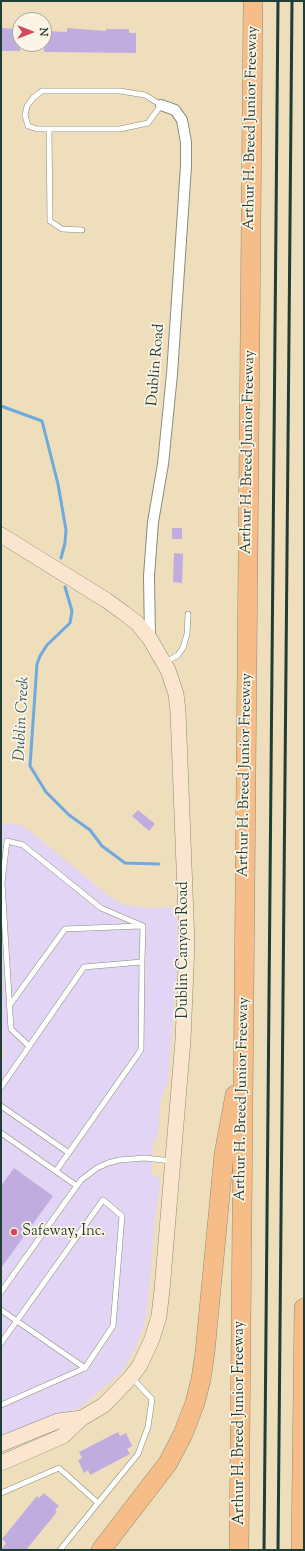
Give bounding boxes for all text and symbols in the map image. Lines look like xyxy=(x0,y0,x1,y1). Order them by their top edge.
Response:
north arrow xyxy=(12,12,52,52)
street label: Arthur H. Breed Junior Freeway xyxy=(241,26,263,230)
text: N xyxy=(35,28,51,36)
street label: Dublin Road xyxy=(144,323,170,407)
street label: Arthur H. Breed Junior Freeway xyxy=(238,350,260,554)
street label: Arthur H. Breed Junior Freeway xyxy=(235,673,257,877)
water label: Dublin Creek xyxy=(11,676,35,762)
street label: Dublin Canyon Road xyxy=(175,881,193,1019)
street label: Arthur H. Breed Junior Freeway xyxy=(232,997,254,1201)
place label: Safeway, Inc. xyxy=(22,1223,105,1241)
marker: Safeway, Inc. xyxy=(9,1227,19,1237)
street label: Arthur H. Breed Junior Freeway xyxy=(231,1321,249,1525)

